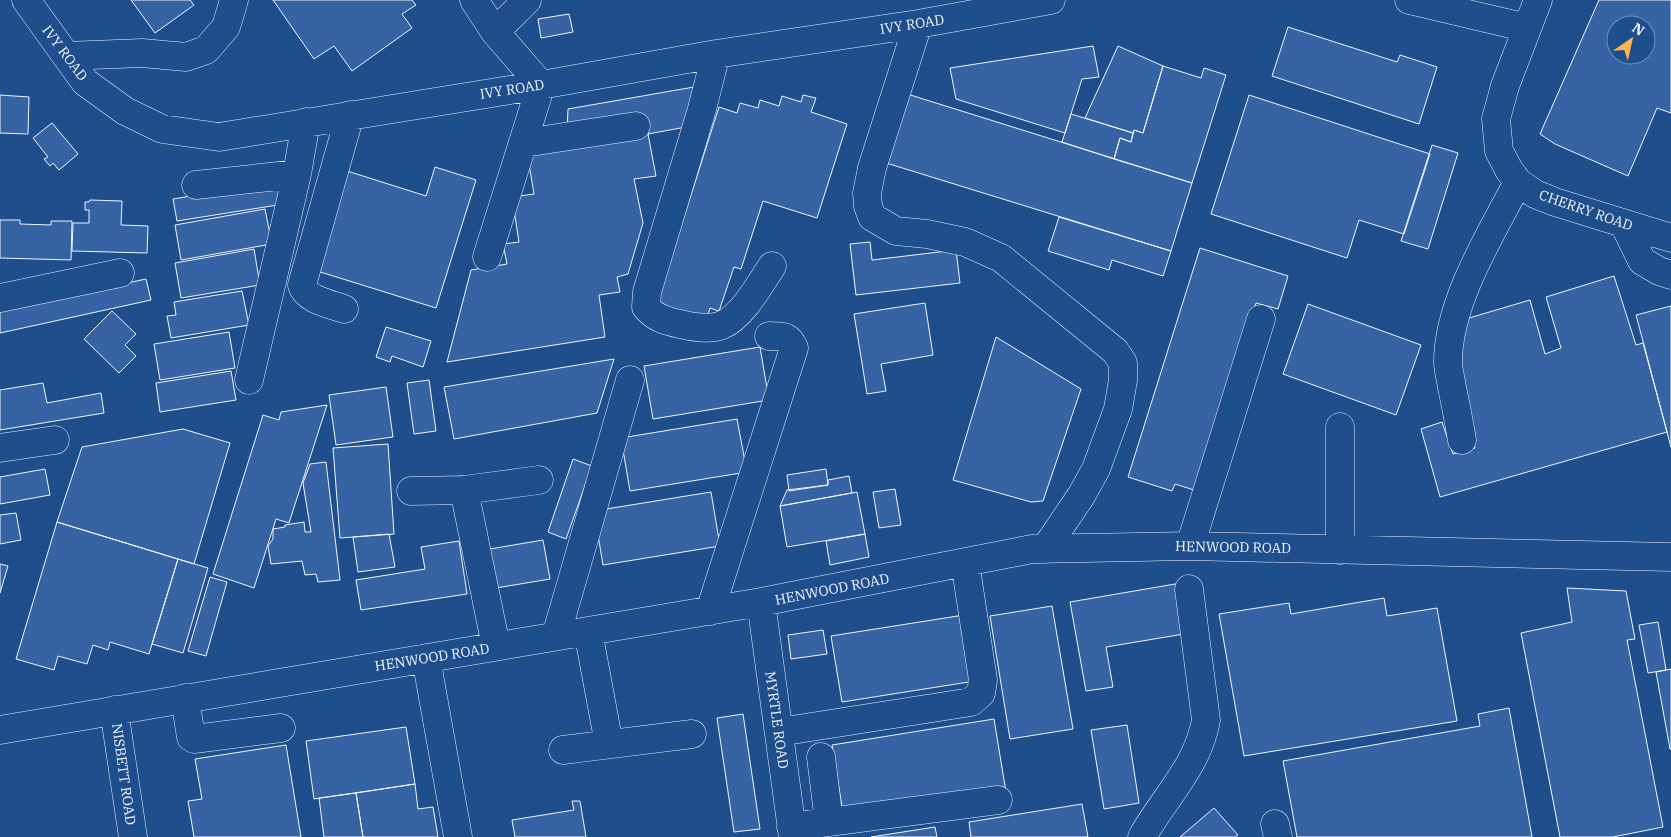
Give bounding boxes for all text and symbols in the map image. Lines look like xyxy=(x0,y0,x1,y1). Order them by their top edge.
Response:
street label: IVY ROAD xyxy=(879,10,946,38)
north arrow xyxy=(1606,15,1656,65)
text: N xyxy=(1629,19,1648,40)
street label: IVY ROAD xyxy=(38,22,92,84)
street label: IVY ROAD xyxy=(479,75,546,103)
street label: CHERRY ROAD xyxy=(1537,186,1635,234)
street label: HENWOOD ROAD xyxy=(1175,537,1291,557)
street label: HENWOOD ROAD xyxy=(773,569,891,609)
street label: HENWOOD ROAD xyxy=(373,639,491,675)
street label: MYRTLE ROAD xyxy=(761,670,793,770)
street label: NISBETT ROAD xyxy=(108,722,140,826)

